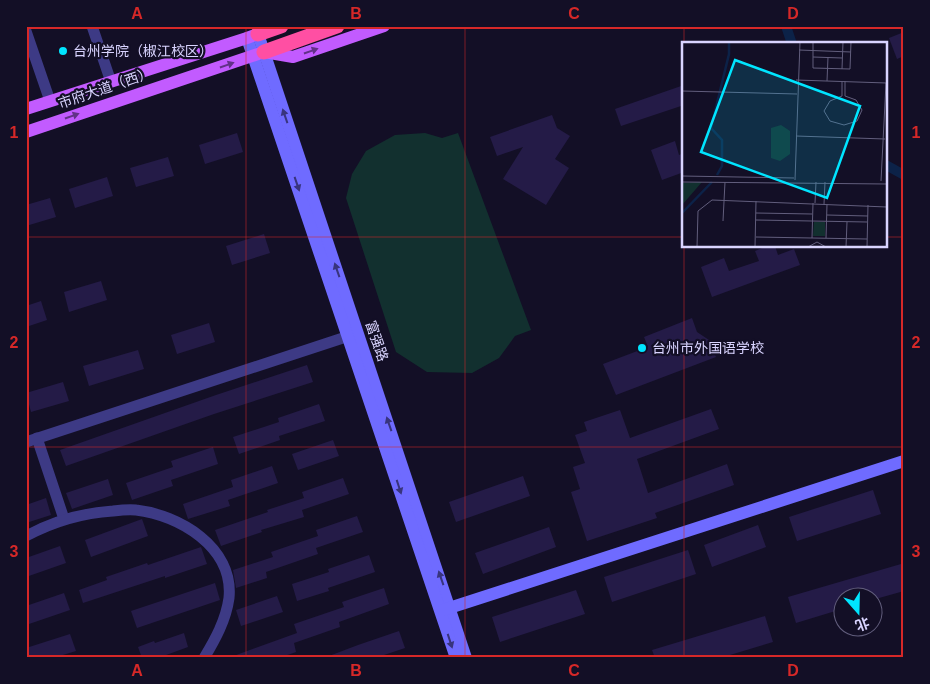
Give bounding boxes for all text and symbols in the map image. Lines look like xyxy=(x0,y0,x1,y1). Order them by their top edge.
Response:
text: A xyxy=(131,5,143,22)
text: B xyxy=(350,5,362,22)
text: C xyxy=(568,5,580,22)
text: D xyxy=(787,5,799,22)
inset map xyxy=(682,42,888,248)
place label: 台州学院（椒江校区） xyxy=(73,43,213,59)
marker: 台州学院（椒江校区） xyxy=(57,45,69,57)
one-way arrow xyxy=(304,47,319,55)
one-way arrow xyxy=(219,60,234,68)
street label: 市府大道（西） xyxy=(56,64,154,112)
one-way arrow xyxy=(281,108,289,123)
one-way arrow xyxy=(65,112,80,119)
text: 1 xyxy=(10,124,19,141)
text: 1 xyxy=(912,124,921,141)
one-way arrow xyxy=(294,176,301,191)
one-way arrow xyxy=(333,262,341,277)
street label: 富强路 xyxy=(363,319,391,363)
text: 2 xyxy=(10,334,19,351)
text: 2 xyxy=(912,334,921,351)
place label: 台州市外国语学校 xyxy=(652,340,764,356)
marker: 台州市外国语学校 xyxy=(636,342,648,354)
one-way arrow xyxy=(385,416,393,431)
one-way arrow xyxy=(395,480,403,495)
text: 3 xyxy=(10,543,19,560)
text: 3 xyxy=(912,543,921,560)
one-way arrow xyxy=(437,570,445,585)
north arrow xyxy=(832,586,882,636)
text: 北 xyxy=(853,614,872,634)
one-way arrow xyxy=(447,634,455,649)
text: A xyxy=(131,662,143,679)
text: B xyxy=(350,662,362,679)
text: C xyxy=(568,662,580,679)
text: D xyxy=(787,662,799,679)

